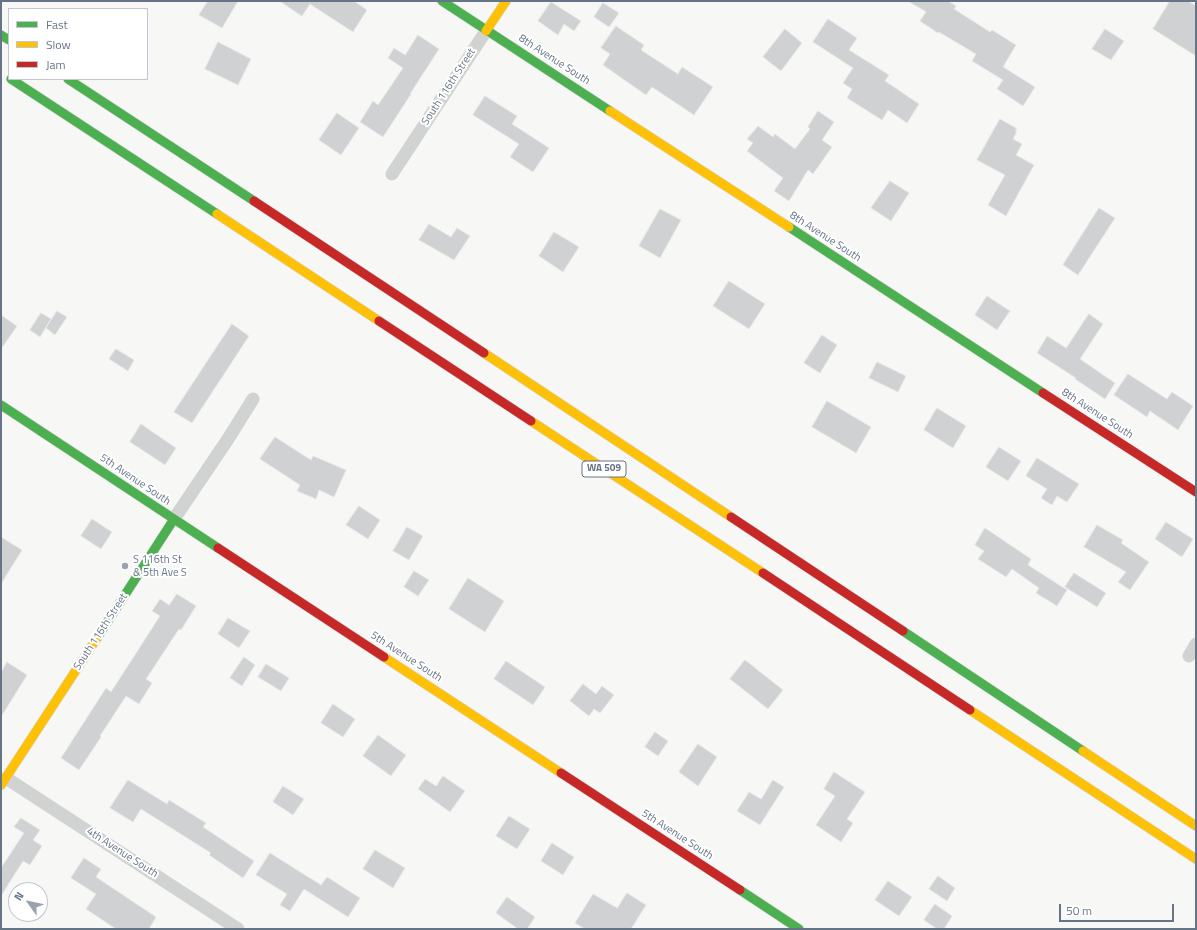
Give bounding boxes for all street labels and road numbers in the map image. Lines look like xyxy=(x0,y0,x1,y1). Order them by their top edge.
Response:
street label: 8th Avenue South xyxy=(516,32,592,88)
street label: South 116th Street xyxy=(419,46,479,128)
street label: 8th Avenue South xyxy=(787,209,863,265)
street label: 8th Avenue South xyxy=(1059,386,1135,442)
street label: 5th Avenue South xyxy=(97,451,173,509)
road number: WA 509 xyxy=(582,461,626,477)
street label: South 116th Street xyxy=(71,591,131,673)
street label: 5th Avenue South xyxy=(368,629,444,685)
street label: 5th Avenue South xyxy=(639,807,715,863)
street label: 4th Avenue South xyxy=(84,825,160,881)

